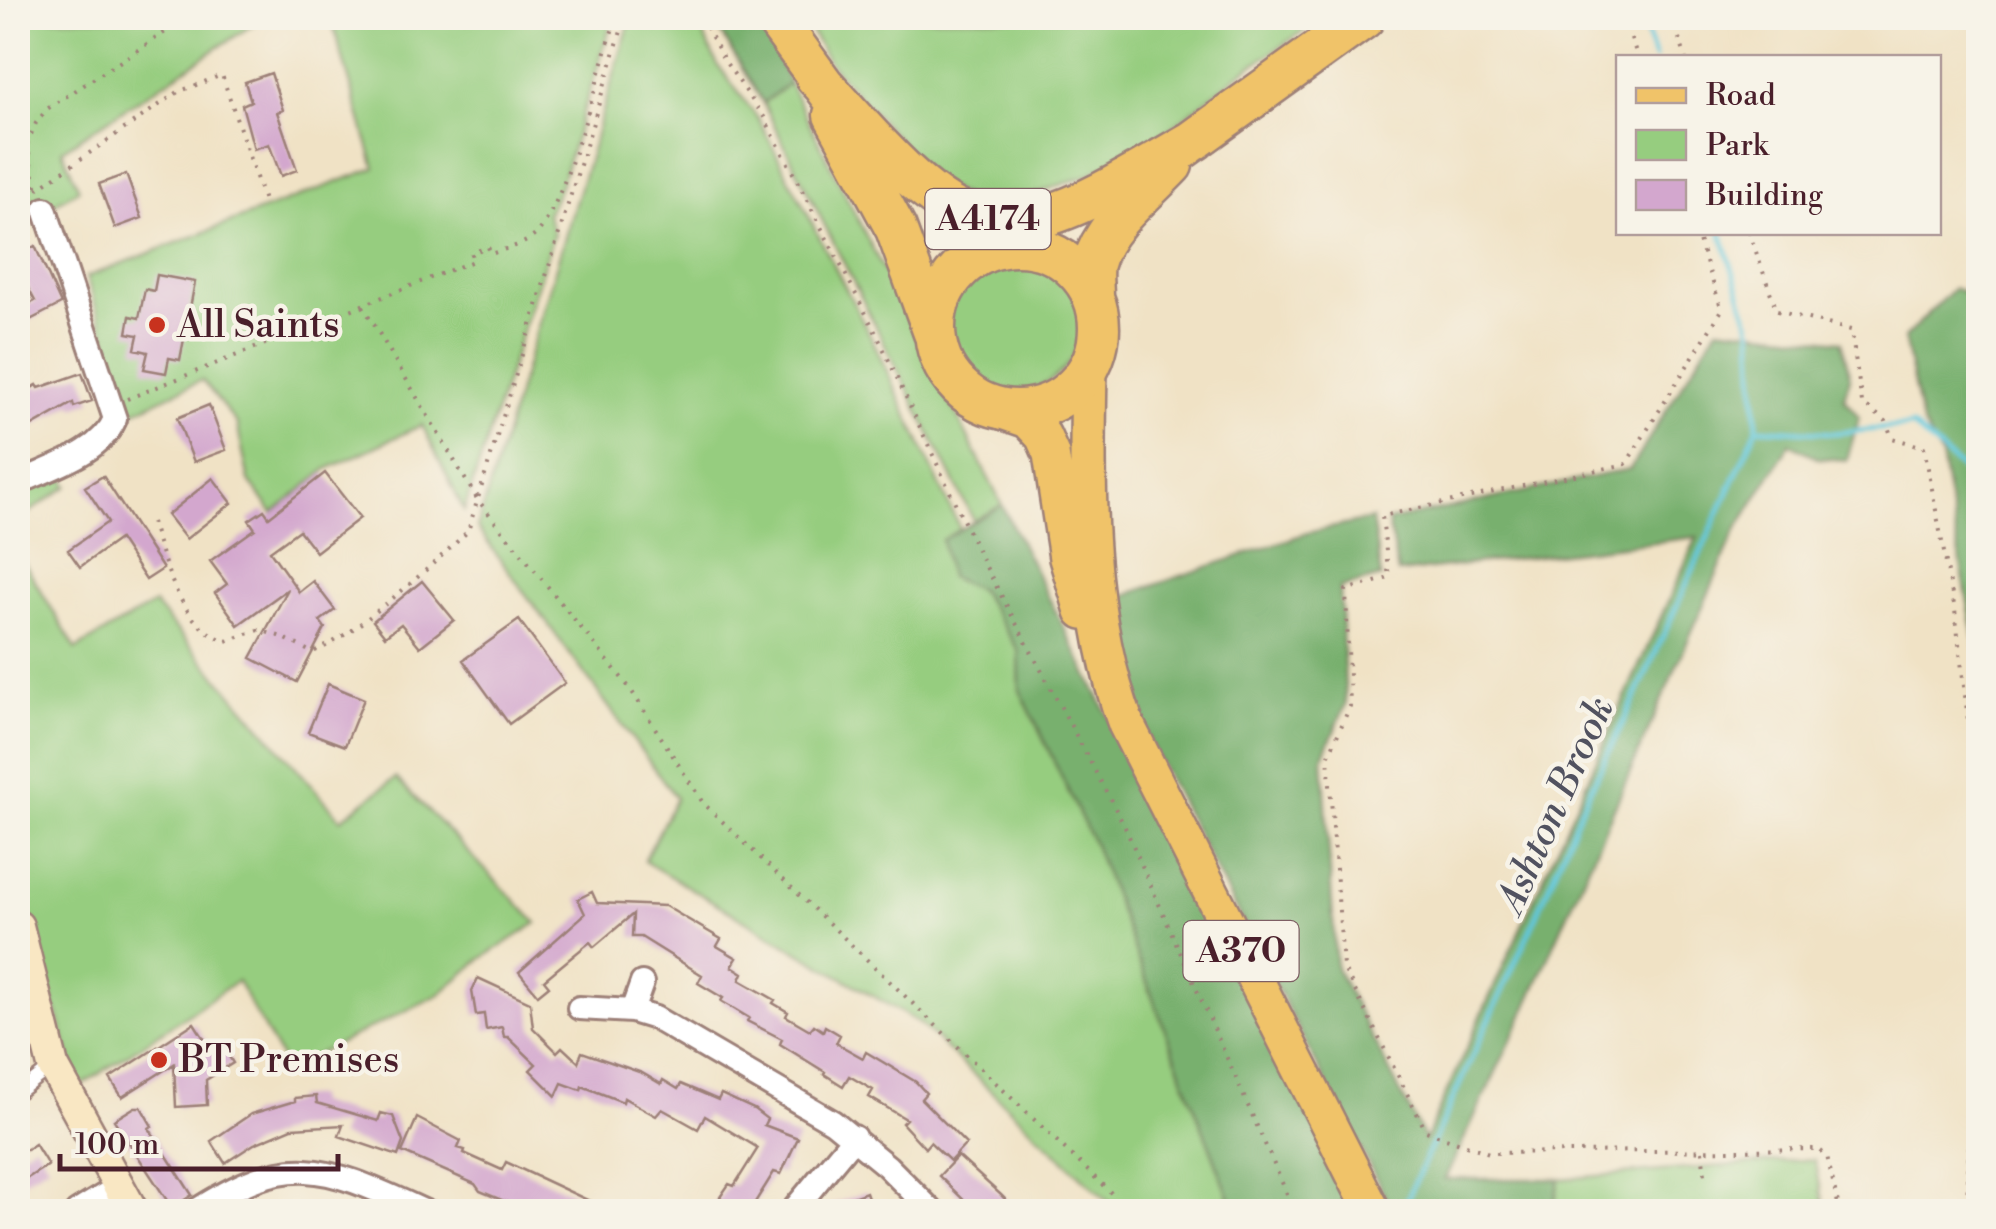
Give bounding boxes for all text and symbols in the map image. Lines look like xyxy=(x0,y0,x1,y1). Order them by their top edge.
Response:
legend xyxy=(1616,55,1941,235)
text: Road xyxy=(1706,77,1776,115)
text: Park xyxy=(1706,127,1770,165)
text: Building xyxy=(1705,177,1824,215)
road number: A4174 xyxy=(926,189,1050,249)
place label: All Saints xyxy=(176,302,340,349)
marker: All Saints xyxy=(146,314,168,336)
water label: Ashton Brook xyxy=(1485,689,1626,924)
road number: A370 xyxy=(1184,921,1298,981)
place label: BT Premises xyxy=(178,1037,399,1084)
marker: BT Premises xyxy=(148,1049,170,1071)
scale bar xyxy=(60,1109,338,1171)
text: 100 m xyxy=(75,1126,159,1164)

